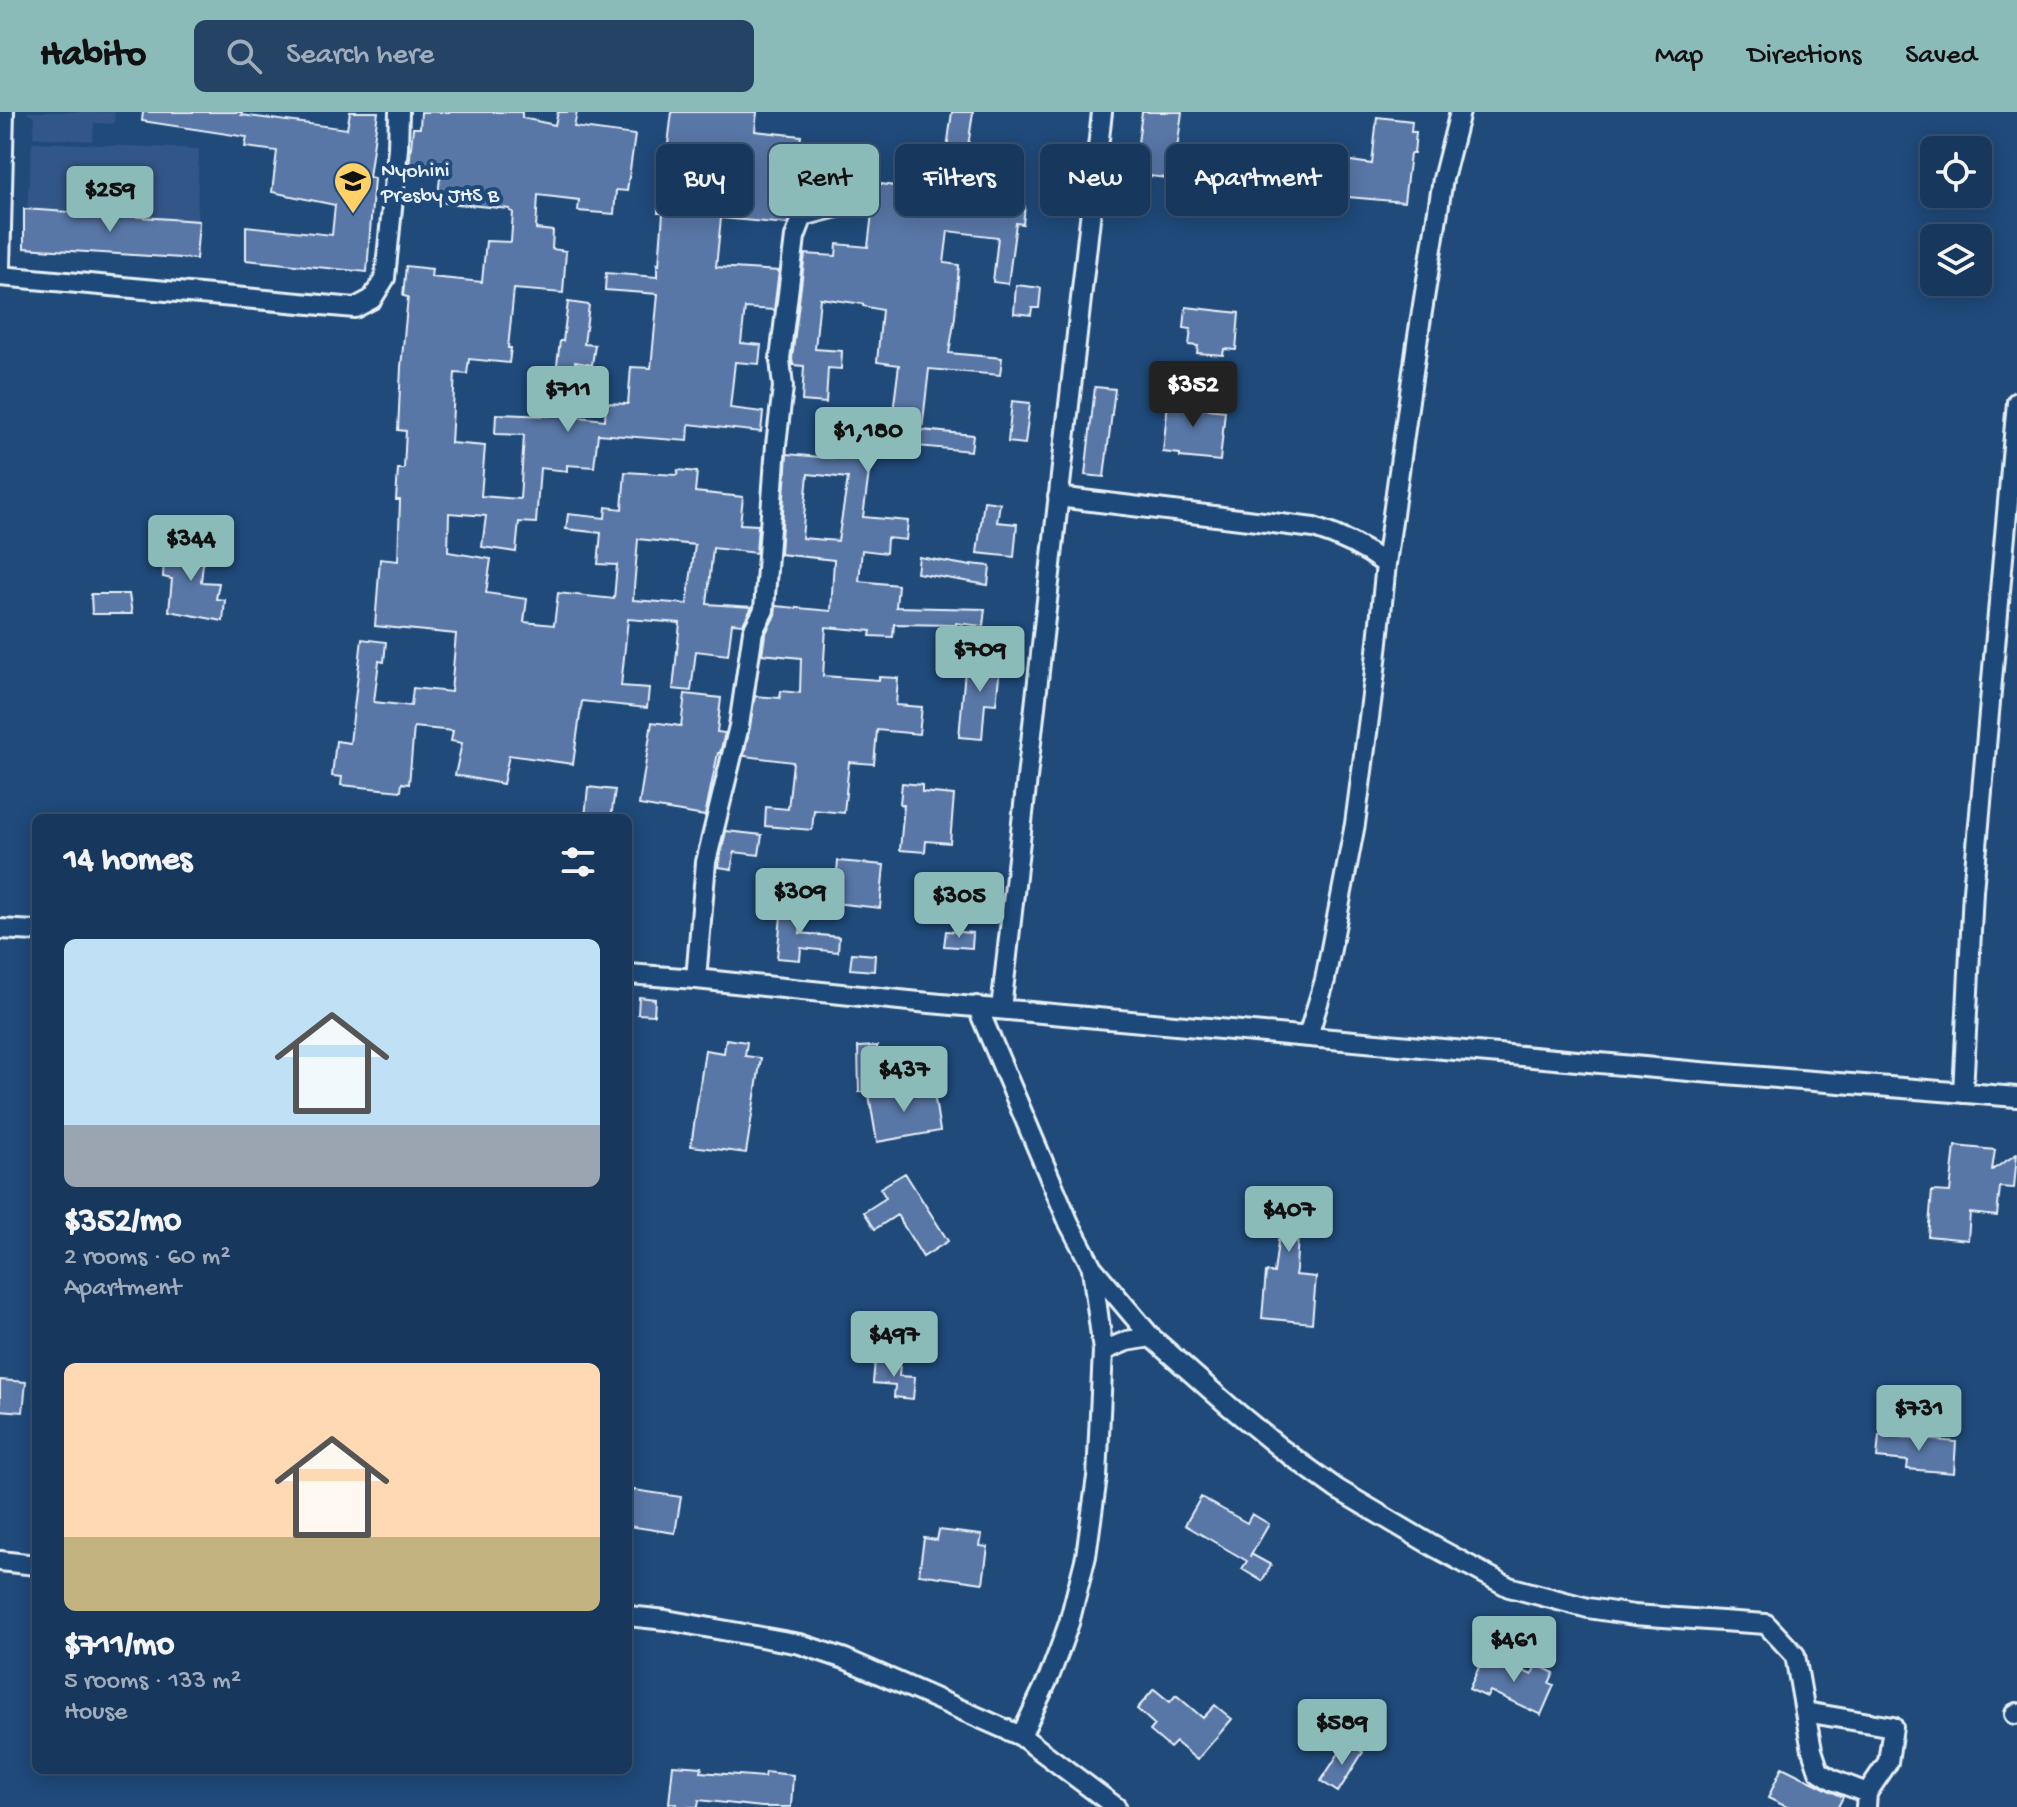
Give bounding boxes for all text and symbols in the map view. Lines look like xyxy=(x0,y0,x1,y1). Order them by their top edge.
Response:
search box xyxy=(194,20,754,92)
text: Habito xyxy=(40,34,146,78)
icon: search xyxy=(222,34,266,78)
text: Search here xyxy=(286,39,434,74)
text: Map xyxy=(1655,40,1703,73)
text: Directions xyxy=(1747,40,1861,73)
text: Saved xyxy=(1905,40,1977,73)
map controls xyxy=(1920,136,1992,296)
button: locate xyxy=(1920,136,1992,208)
chip: Buy xyxy=(656,144,753,216)
chip: Rent xyxy=(769,144,879,216)
chip: Filters xyxy=(895,144,1024,216)
chip: New xyxy=(1040,144,1150,216)
chip: Apartment xyxy=(1166,144,1348,216)
place label: Nyohini Presby JHS B xyxy=(380,159,500,210)
school or university icon: Nyohini Presby JHS B xyxy=(332,160,374,215)
pin: $259 xyxy=(63,166,157,234)
text: $259 xyxy=(84,176,136,207)
button: layers xyxy=(1920,224,1992,296)
pin: $352 xyxy=(1146,361,1240,429)
pin: $711 xyxy=(521,366,615,434)
text: $352 xyxy=(1167,371,1219,402)
text: $711 xyxy=(545,376,591,407)
pin: $1,180 xyxy=(803,407,933,475)
text: $1,180 xyxy=(833,417,903,448)
pin: $344 xyxy=(144,515,238,583)
text: $344 xyxy=(166,525,216,556)
pin: $709 xyxy=(933,626,1027,694)
text: $709 xyxy=(954,636,1007,667)
icon: filters xyxy=(556,840,600,884)
text: 14 homes xyxy=(64,842,192,882)
pin: $309 xyxy=(753,868,847,936)
pin: $305 xyxy=(912,872,1006,940)
text: $309 xyxy=(774,878,826,909)
text: $305 xyxy=(932,882,986,913)
icon: home xyxy=(260,991,404,1135)
pin: $437 xyxy=(857,1046,951,1114)
text: $437 xyxy=(879,1056,930,1087)
pin: $407 xyxy=(1242,1186,1336,1254)
text: $407 xyxy=(1263,1196,1315,1227)
text: $352/mo xyxy=(64,1203,181,1243)
text: 2 rooms · 60 m² xyxy=(64,1243,230,1274)
text: Apartment xyxy=(64,1274,181,1305)
pin: $497 xyxy=(847,1311,941,1379)
text: $497 xyxy=(869,1321,919,1352)
pin: $731 xyxy=(1872,1385,1966,1453)
text: $731 xyxy=(1894,1395,1944,1426)
icon: home xyxy=(260,1415,404,1559)
pin: $461 xyxy=(1467,1616,1561,1684)
text: $461 xyxy=(1490,1626,1538,1657)
text: $711/mo xyxy=(64,1627,174,1667)
text: 5 rooms · 133 m² xyxy=(64,1667,241,1698)
text: House xyxy=(64,1698,128,1729)
pin: $589 xyxy=(1295,1699,1389,1767)
text: $589 xyxy=(1316,1709,1368,1740)

